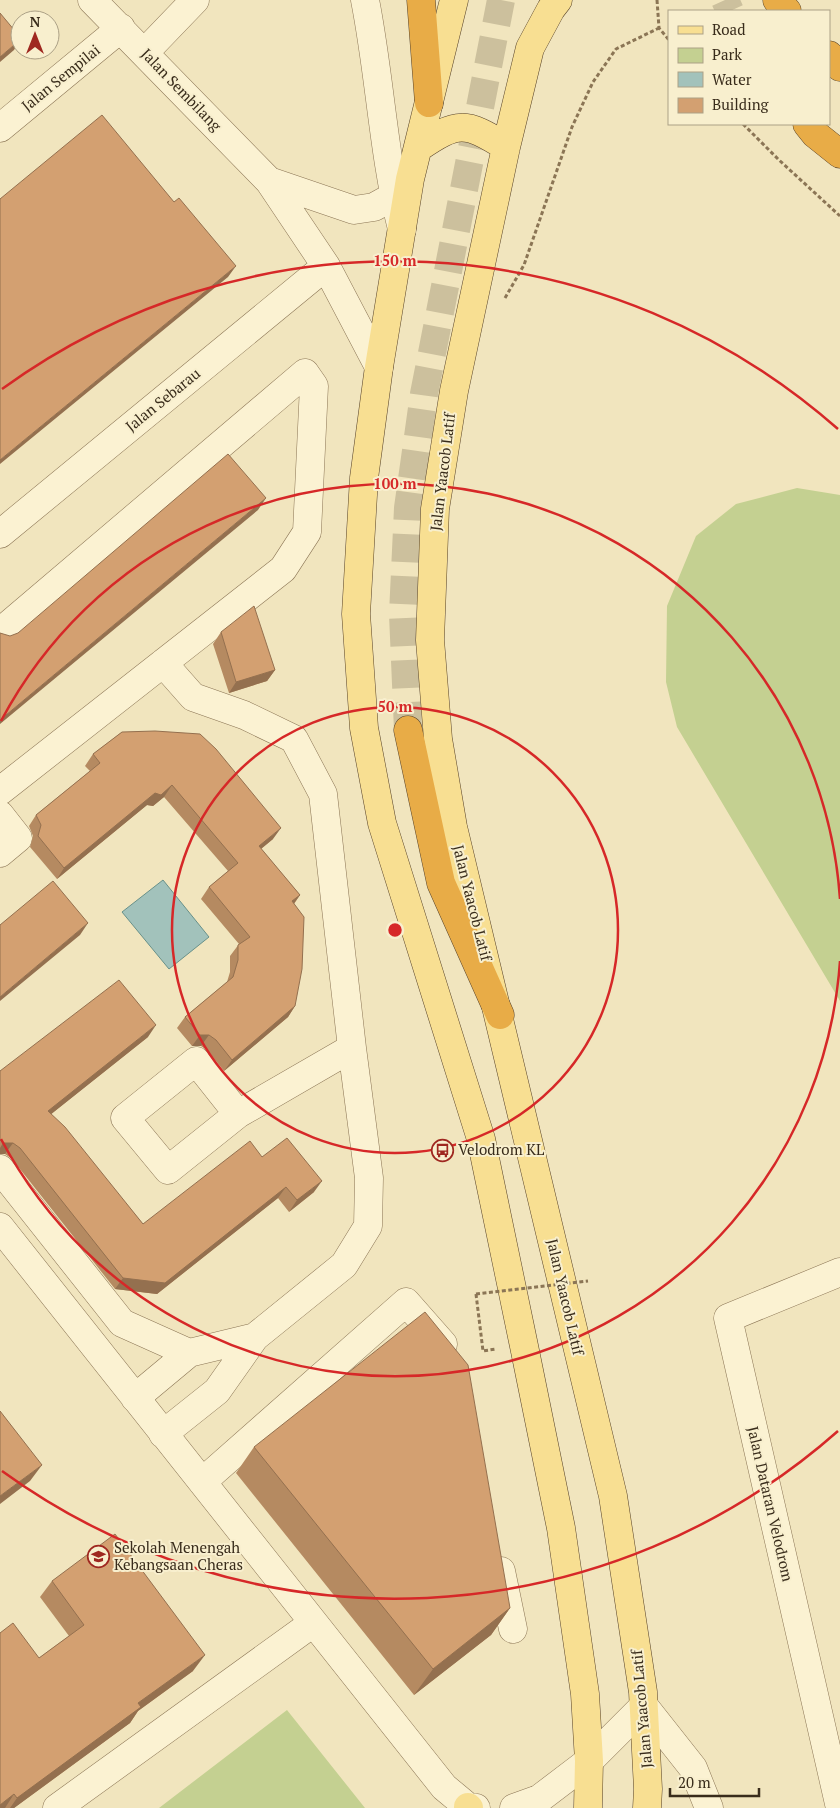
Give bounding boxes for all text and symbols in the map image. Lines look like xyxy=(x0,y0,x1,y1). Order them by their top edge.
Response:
north arrow xyxy=(10,10,60,60)
legend xyxy=(668,10,830,125)
text: N xyxy=(30,12,41,31)
text: Road xyxy=(712,19,745,39)
street label: Jalan Sempilai xyxy=(17,39,104,115)
street label: Jalan Sembilang xyxy=(137,44,227,136)
text: Park xyxy=(712,44,742,64)
text: Water xyxy=(712,69,752,89)
text: Building xyxy=(712,94,770,114)
text: 150 m xyxy=(373,250,417,270)
street label: Jalan Sebarau xyxy=(121,363,204,436)
street label: Jalan Yaacob Latif xyxy=(425,411,459,532)
text: 100 m xyxy=(373,473,417,493)
text: 50 m xyxy=(378,696,413,716)
street label: Jalan Yaacob Latif xyxy=(449,843,497,964)
centre of rings xyxy=(386,921,404,939)
bus stop icon: Velodrom KL xyxy=(430,1138,454,1162)
place label: Velodrom KL xyxy=(458,1139,544,1159)
street label: Jalan Yaacob Latif xyxy=(543,1237,589,1358)
street label: Jalan Dataran Velodrom xyxy=(743,1424,799,1583)
place label: Sekolah Menengah Kebangsaan Cheras xyxy=(114,1537,243,1574)
school or university icon: Sekolah Menengah Kebangsaan Cheras xyxy=(86,1545,110,1569)
street label: Jalan Yaacob Latif xyxy=(626,1648,656,1769)
scale bar xyxy=(670,1766,759,1798)
text: 20 m xyxy=(678,1772,711,1792)

